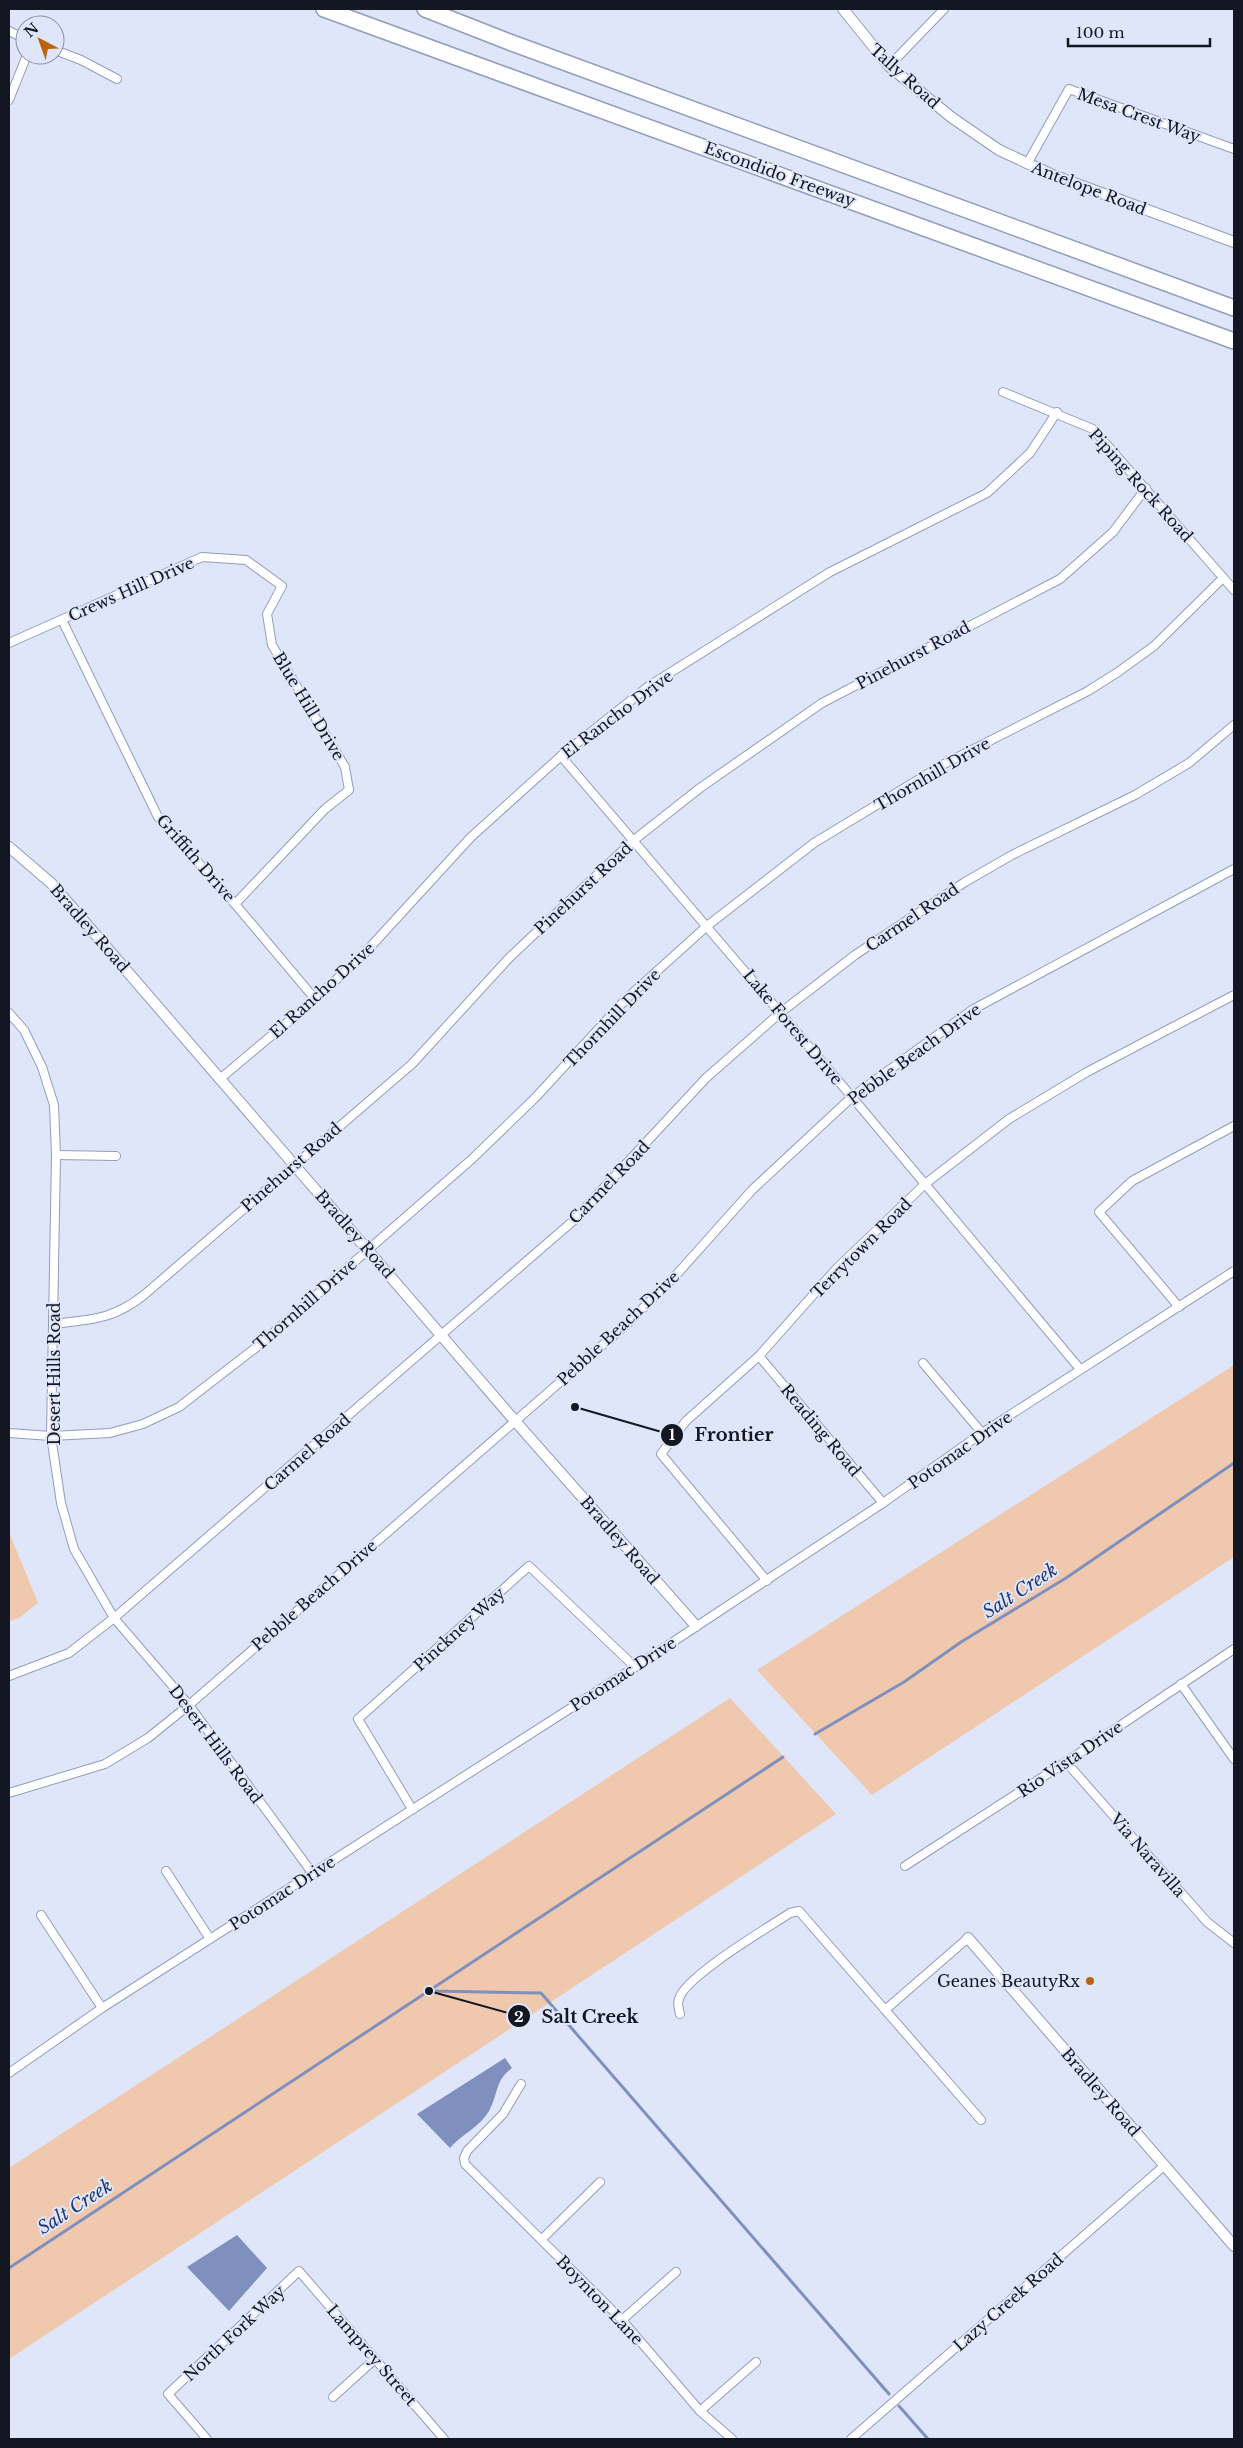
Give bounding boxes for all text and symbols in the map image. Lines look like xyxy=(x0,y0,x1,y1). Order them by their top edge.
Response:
north arrow xyxy=(15,15,65,65)
scale bar xyxy=(1068,15,1210,47)
text: N xyxy=(21,19,42,41)
text: 100 m xyxy=(1076,23,1125,42)
street label: Tally Road xyxy=(866,39,944,113)
street label: Mesa Crest Way xyxy=(1075,83,1204,147)
street label: Escondido Freeway xyxy=(702,137,859,211)
street label: Antelope Road xyxy=(1028,157,1149,219)
street label: Piping Rock Road xyxy=(1085,424,1197,546)
street label: Crews Hill Drive xyxy=(65,552,197,626)
street label: Pinehurst Road xyxy=(852,616,974,694)
street label: Blue Hill Drive xyxy=(269,648,349,764)
street label: El Rancho Drive xyxy=(557,666,677,762)
street label: Thornhill Drive xyxy=(871,733,993,815)
street label: Griffith Drive xyxy=(152,810,240,906)
street label: Pinehurst Road xyxy=(530,837,636,938)
street label: Carmel Road xyxy=(862,878,963,955)
street label: Bradley Road xyxy=(46,880,134,976)
street label: El Rancho Drive xyxy=(265,938,379,1042)
street label: Thornhill Drive xyxy=(560,964,664,1072)
street label: Lake Forest Drive xyxy=(739,965,847,1089)
street label: Pebble Beach Drive xyxy=(843,999,985,1109)
street label: Pinehurst Road xyxy=(237,1118,345,1216)
street label: Carmel Road xyxy=(564,1136,654,1228)
street label: Bradley Road xyxy=(311,1186,399,1282)
street label: Terrytown Road xyxy=(807,1193,916,1302)
street label: Thornhill Drive xyxy=(249,1254,361,1354)
street label: Pebble Beach Drive xyxy=(553,1266,683,1390)
street label: Desert Hills Road xyxy=(44,1302,64,1446)
street label: Reading Road xyxy=(777,1380,866,1480)
street label: Potomac Drive xyxy=(904,1407,1016,1493)
street label: Carmel Road xyxy=(260,1409,354,1495)
callout: Frontier xyxy=(660,1419,784,1452)
text: Frontier xyxy=(694,1424,774,1446)
text: 1 xyxy=(669,1425,676,1444)
street label: Bradley Road xyxy=(576,1492,664,1588)
street label: Pebble Beach Drive xyxy=(247,1535,381,1655)
water label: Salt Creek xyxy=(979,1559,1061,1623)
street label: Pinckney Way xyxy=(409,1582,509,1675)
street label: Potomac Drive xyxy=(566,1632,680,1716)
street label: Desert Hills Road xyxy=(165,1681,267,1807)
street label: Rio Vista Drive xyxy=(1014,1716,1126,1802)
street label: Via Naravilla xyxy=(1106,1808,1190,1901)
street label: Potomac Drive xyxy=(225,1851,339,1935)
place label: Geanes BeautyRx xyxy=(937,1971,1080,1991)
marker: Geanes BeautyRx xyxy=(1084,1975,1096,1987)
callout: Salt Creek xyxy=(507,2000,649,2033)
text: Salt Creek xyxy=(541,2006,640,2028)
text: 2 xyxy=(514,2007,524,2026)
street label: Bradley Road xyxy=(1057,2044,1145,2140)
water label: Salt Creek xyxy=(34,2175,116,2239)
street label: Lazy Creek Road xyxy=(949,2249,1067,2355)
street label: Boynton Lane xyxy=(552,2251,648,2349)
street label: North Fork Way xyxy=(179,2280,290,2385)
street label: Lamprey Street xyxy=(323,2300,421,2410)

